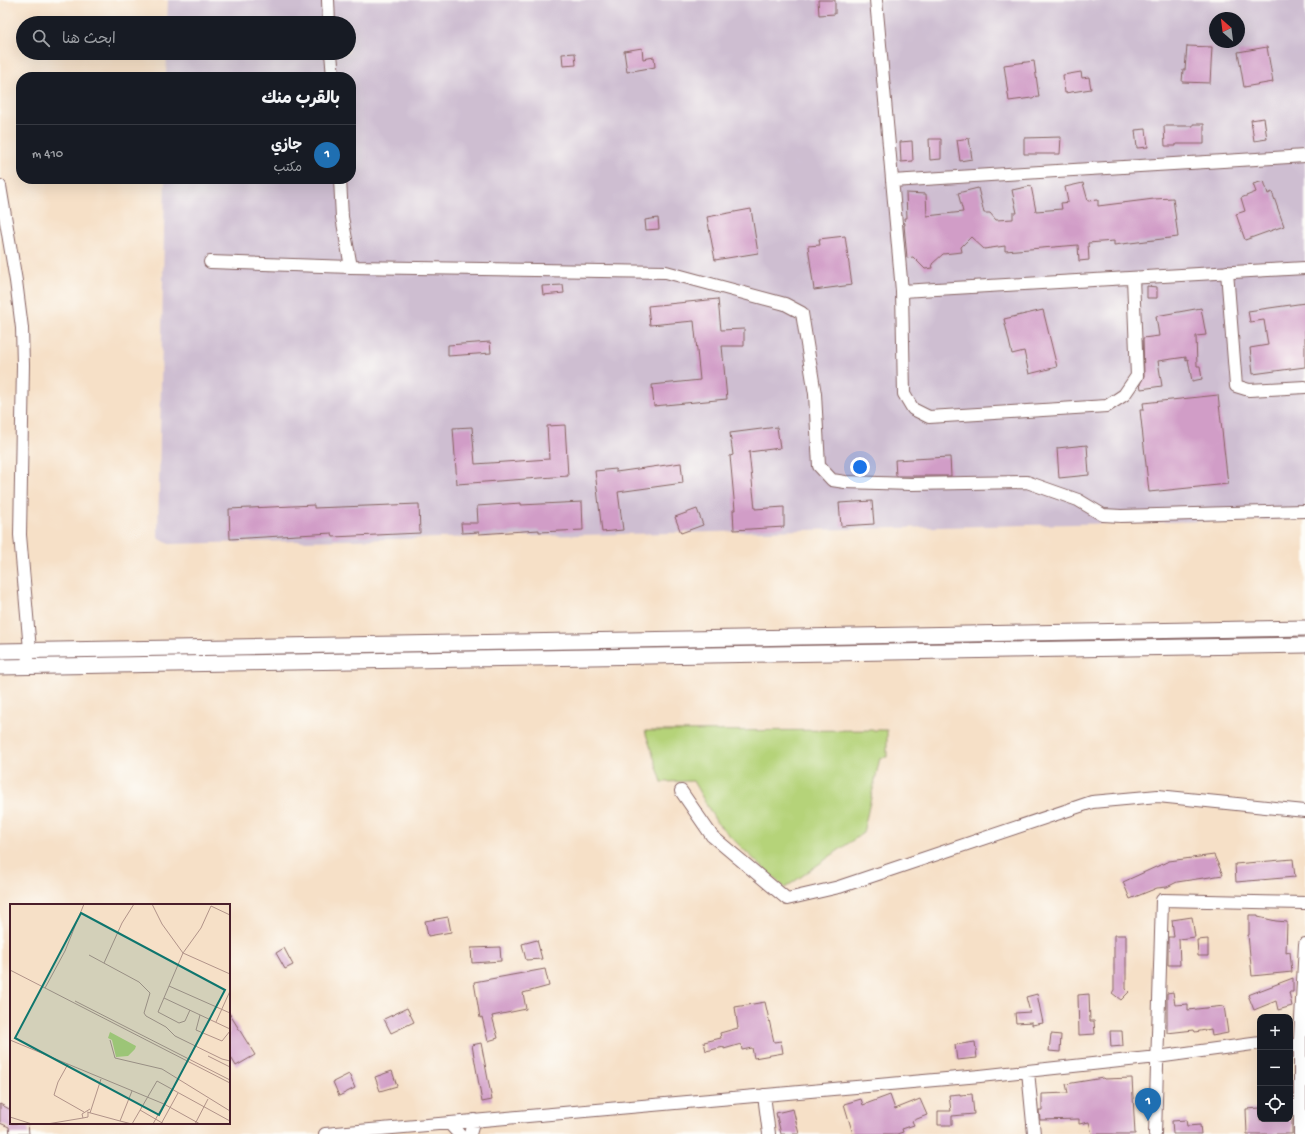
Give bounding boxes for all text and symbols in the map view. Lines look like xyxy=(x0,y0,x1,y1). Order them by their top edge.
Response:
north arrow xyxy=(1209,12,1245,48)
search box xyxy=(16,16,356,60)
icon: search xyxy=(30,27,52,49)
text: ابحث هنا xyxy=(62,31,116,49)
text: بالقرب منك xyxy=(261,90,340,110)
text: جازي xyxy=(271,137,302,155)
text: 410 m xyxy=(32,147,63,162)
text: 1 xyxy=(324,147,330,162)
text: مكتب xyxy=(274,161,302,176)
your location xyxy=(850,457,870,477)
inset map xyxy=(10,904,230,1124)
map controls xyxy=(1257,1014,1293,1122)
button: + xyxy=(1257,1014,1293,1050)
button: − xyxy=(1257,1050,1293,1086)
button: locate xyxy=(1257,1086,1293,1122)
pin: 1 xyxy=(1135,1088,1161,1121)

